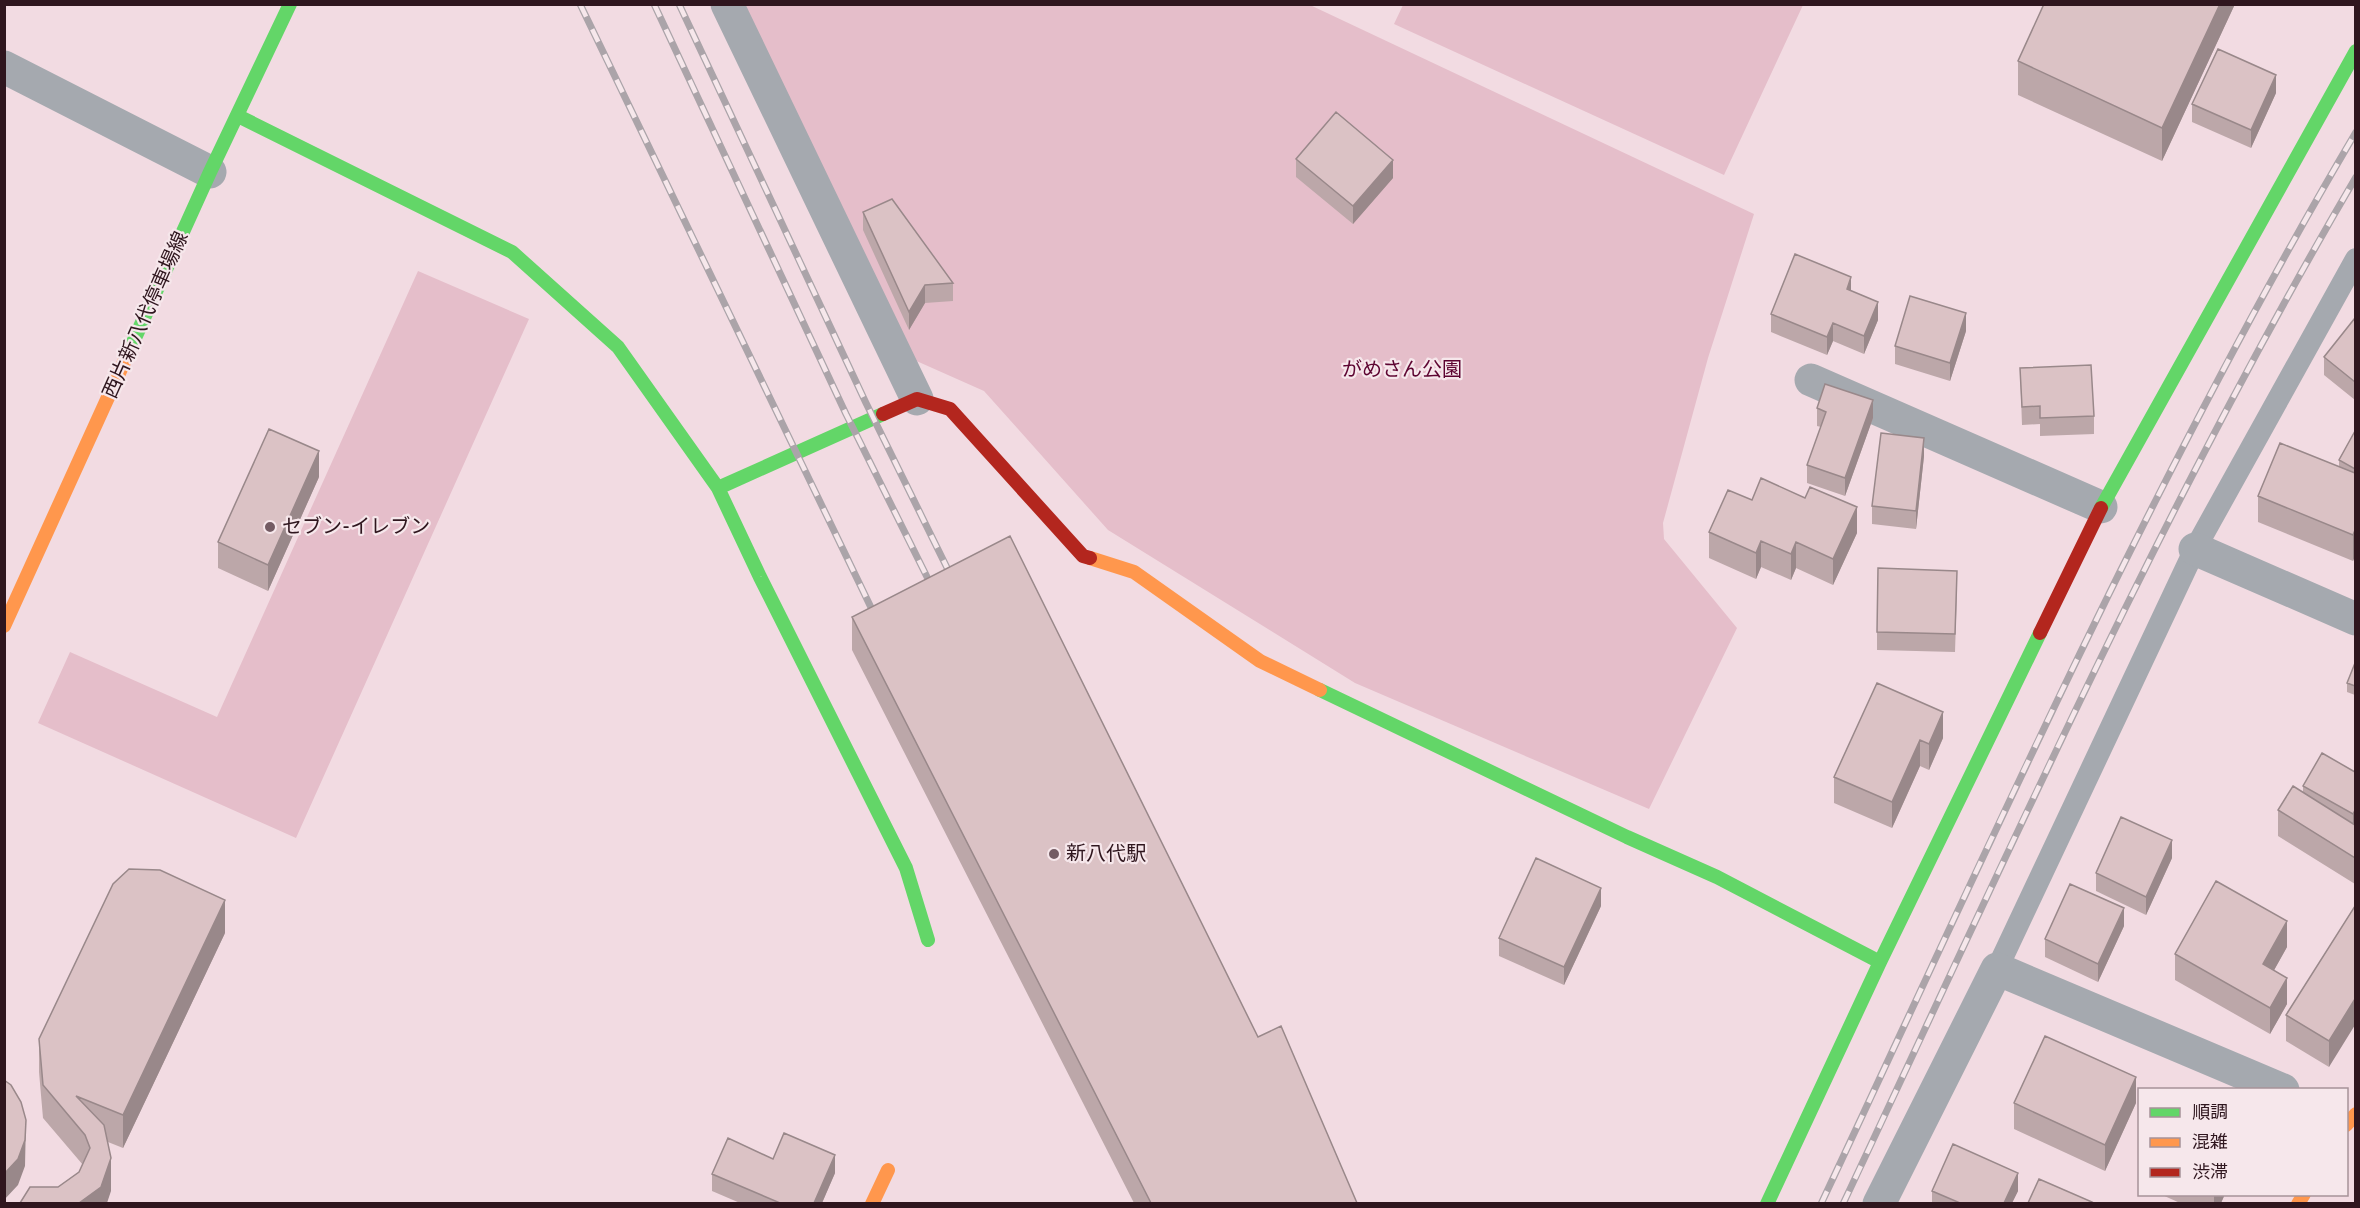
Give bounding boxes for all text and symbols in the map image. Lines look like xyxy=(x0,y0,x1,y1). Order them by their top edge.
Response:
street label: 西片新八代停車場線 xyxy=(98,228,194,402)
park label: がめさん公園 xyxy=(1342,358,1462,382)
place label: セブン-イレブン xyxy=(282,515,430,539)
marker: セブン-イレブン xyxy=(263,520,277,534)
place label: 新八代駅 xyxy=(1066,842,1146,866)
marker: 新八代駅 xyxy=(1047,847,1061,861)
legend xyxy=(2138,1088,2348,1196)
text: 順調 xyxy=(2192,1101,2228,1123)
text: 混雑 xyxy=(2192,1131,2228,1153)
text: 渋滞 xyxy=(2192,1161,2228,1183)

